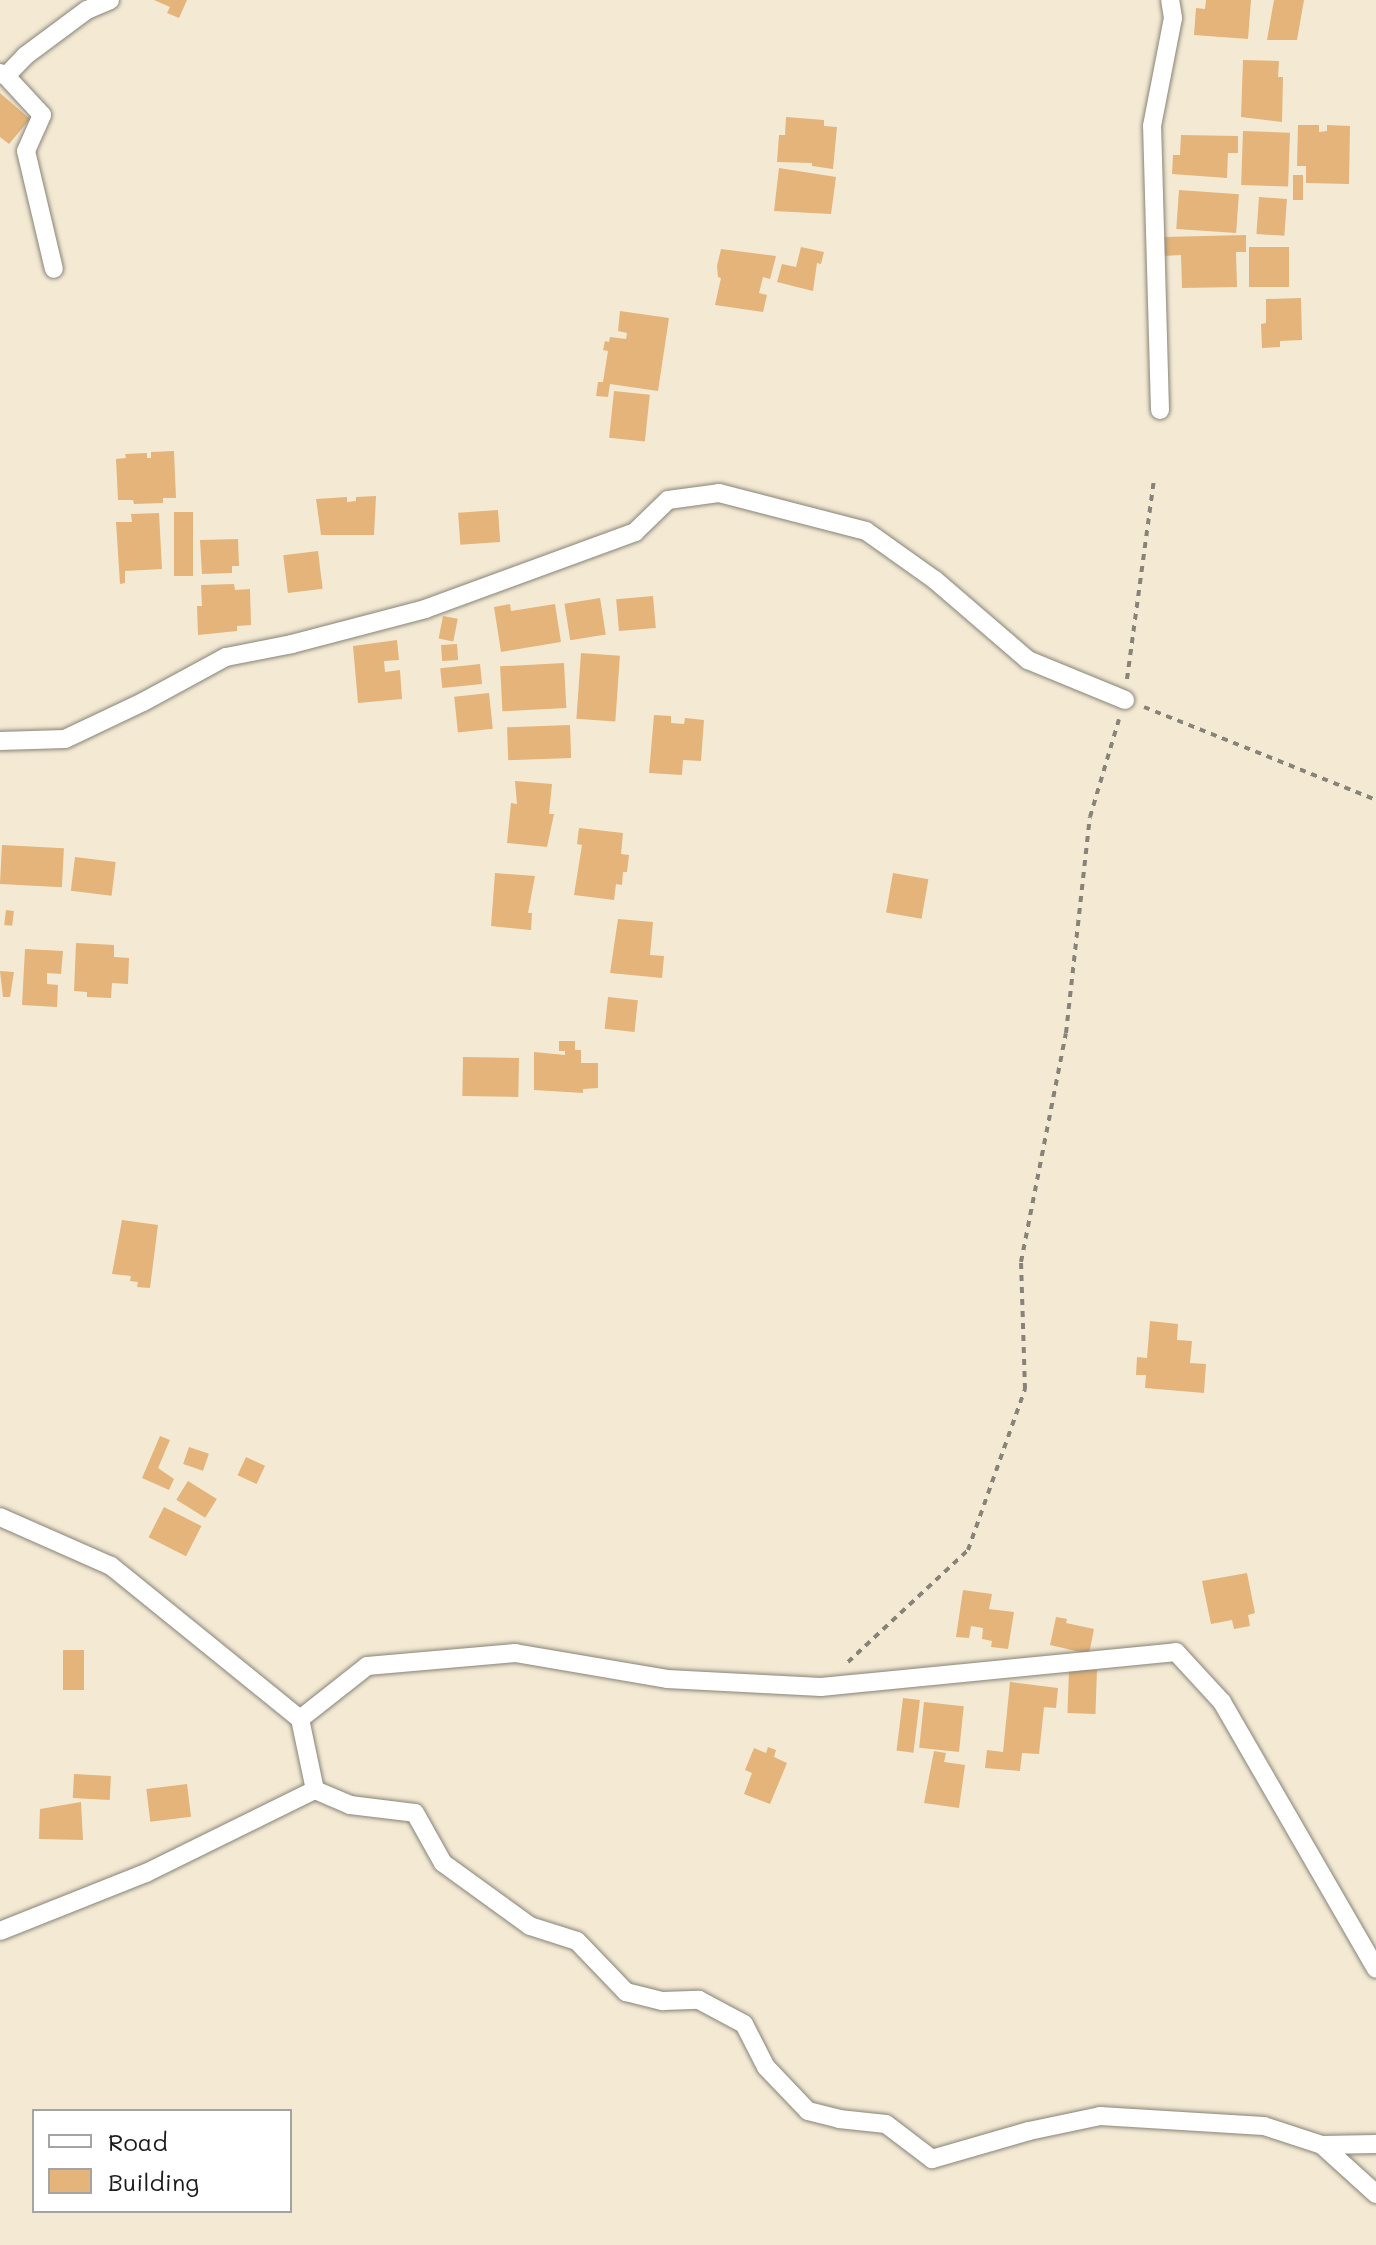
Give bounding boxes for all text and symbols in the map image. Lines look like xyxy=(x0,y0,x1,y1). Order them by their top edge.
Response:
legend xyxy=(32,2109,292,2213)
text: Road xyxy=(108,2126,168,2157)
text: Building xyxy=(108,2166,199,2197)

